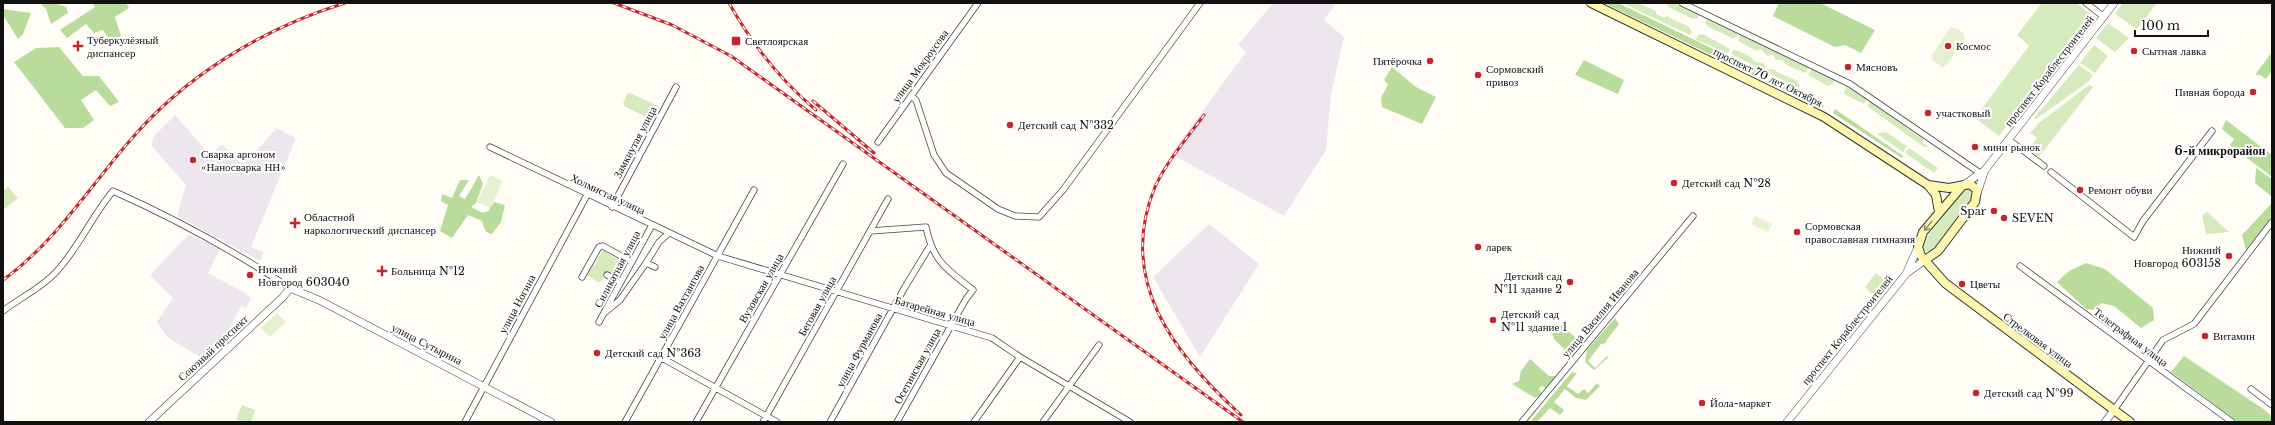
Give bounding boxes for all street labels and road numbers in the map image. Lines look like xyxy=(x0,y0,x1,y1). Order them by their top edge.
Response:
street label: проспект Кораблестроителей xyxy=(2001,13,2097,129)
street label: улица Мокроусова xyxy=(889,27,951,105)
street label: проспект 70 лет Октября xyxy=(1711,44,1825,110)
street label: Замкнутая улица xyxy=(610,104,660,180)
street label: Холмистая улица xyxy=(568,171,648,218)
street label: Силикатная улица xyxy=(591,228,643,310)
street label: Вузовская улица xyxy=(735,251,787,325)
street label: улица Вахтангова xyxy=(655,262,707,342)
street label: улица Василия Иванова xyxy=(1559,265,1641,360)
street label: улица Ногина xyxy=(496,272,538,336)
street label: проспект Кораблестроителей xyxy=(1798,272,1896,388)
street label: Беговая улица xyxy=(795,274,839,338)
street label: Батарейная улица xyxy=(893,293,977,329)
street label: Телеграфная улица xyxy=(2091,304,2171,370)
street label: Стрелковая улица xyxy=(2000,309,2076,371)
street label: улица Фурманова xyxy=(833,310,885,390)
street label: Союзный проспект xyxy=(175,312,251,384)
street label: улица Сутырина xyxy=(389,320,465,368)
street label: Осетинская улица xyxy=(890,325,944,406)

